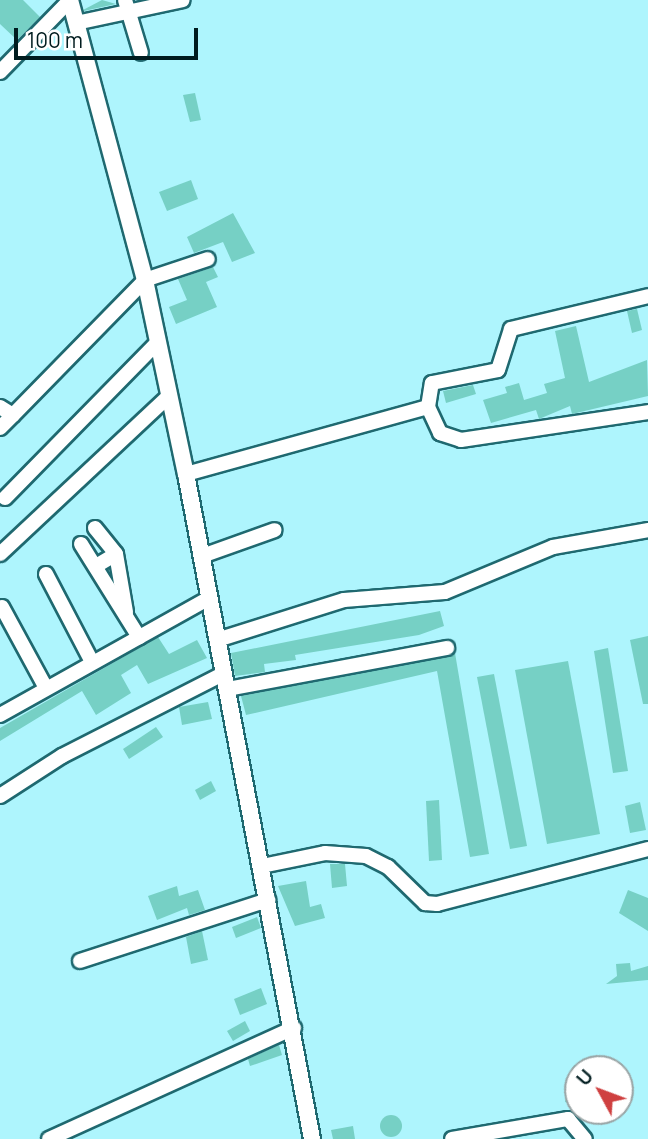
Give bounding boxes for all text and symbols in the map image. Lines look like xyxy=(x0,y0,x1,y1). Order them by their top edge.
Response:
scale bar xyxy=(18,14,201,58)
text: 100 m xyxy=(27,26,83,54)
north arrow xyxy=(564,1055,634,1125)
text: U xyxy=(570,1064,599,1091)

